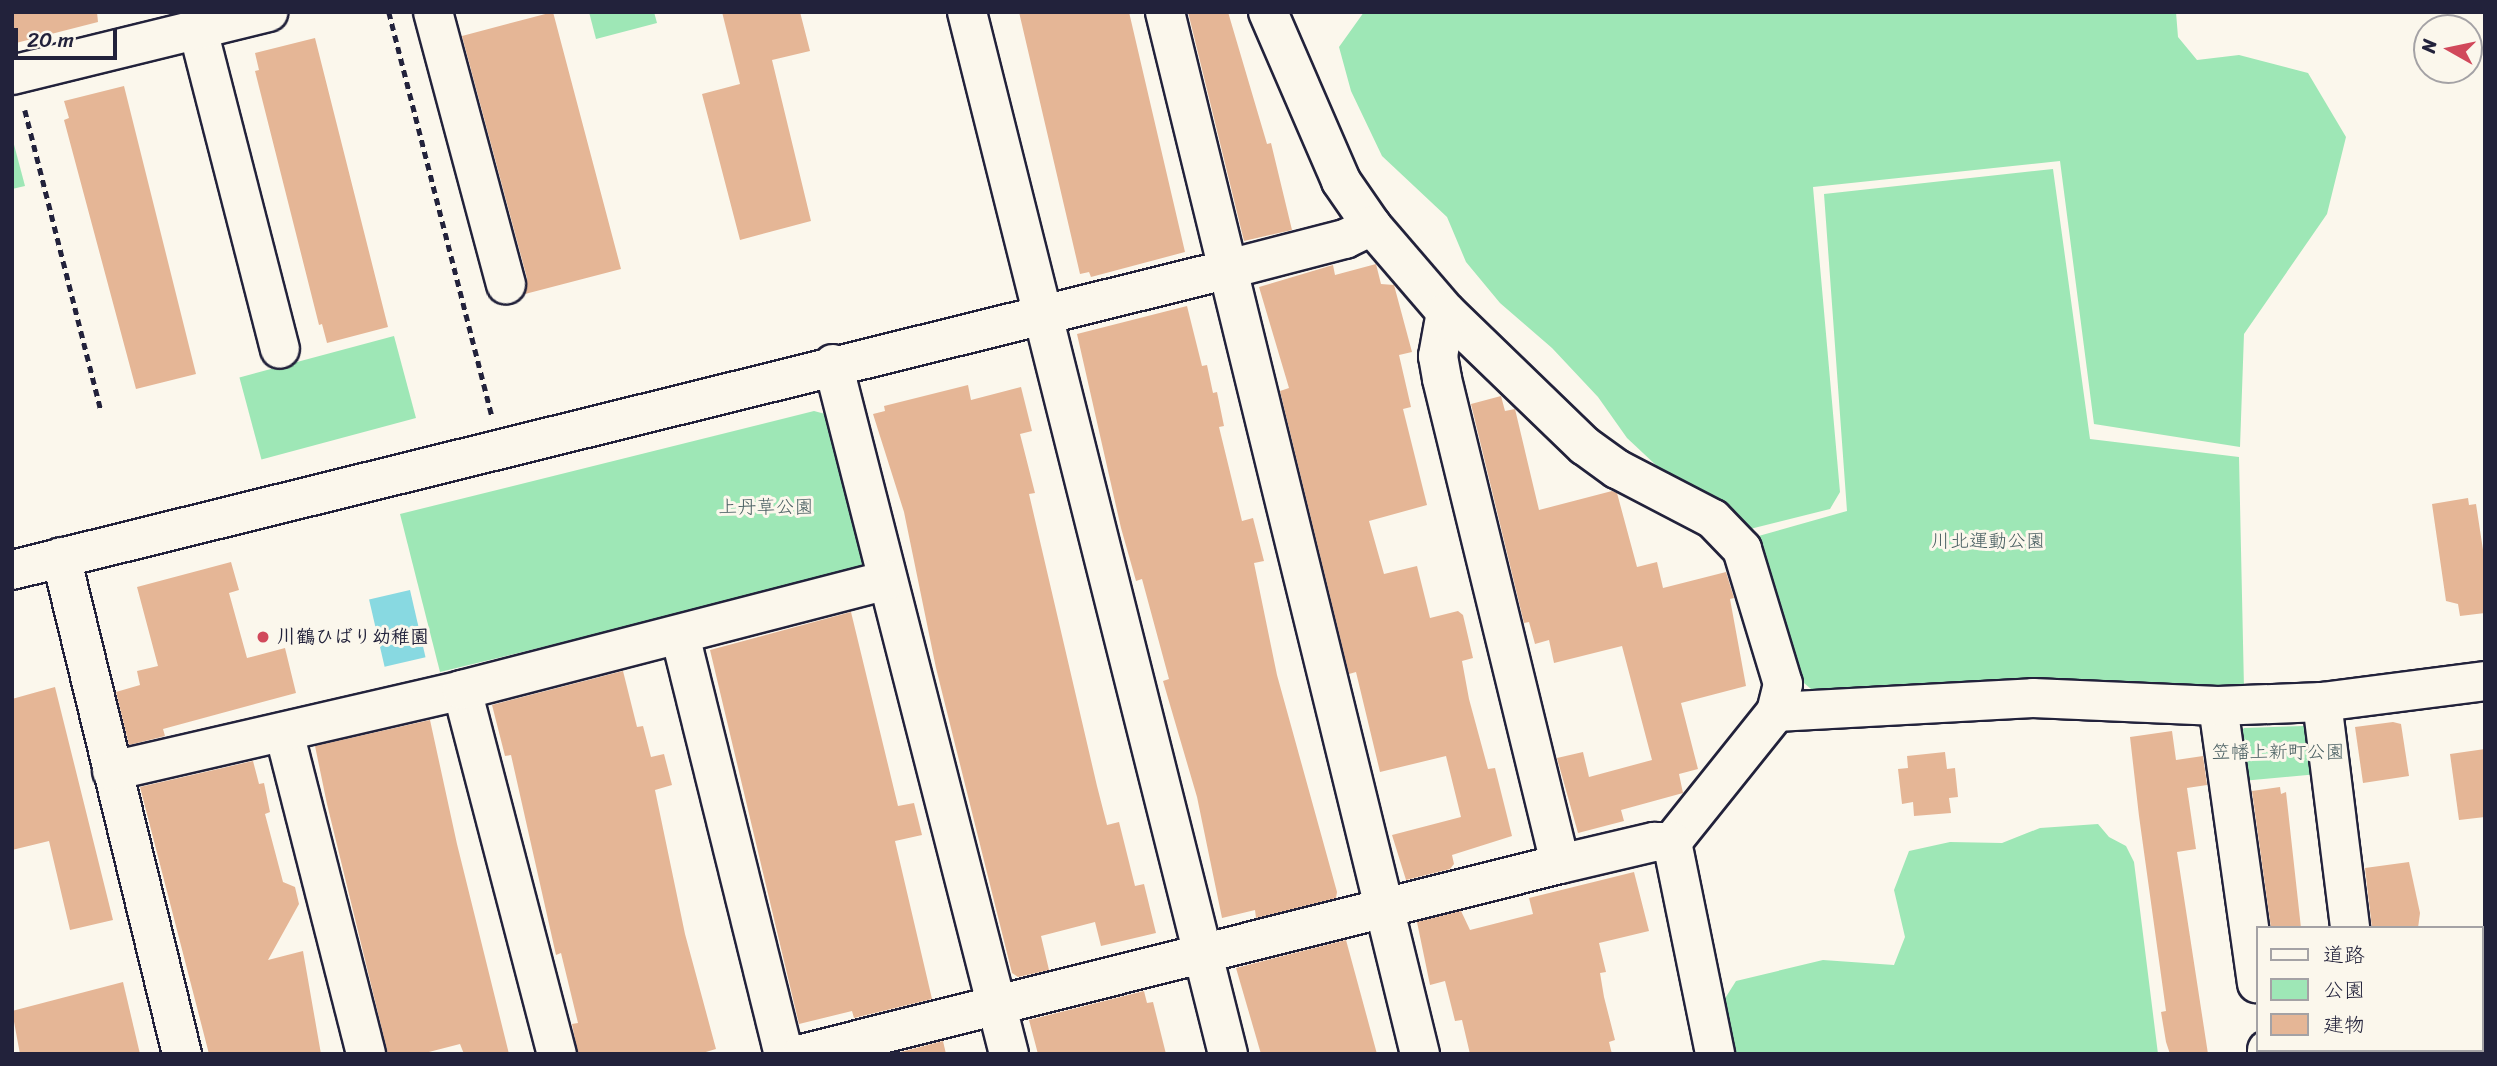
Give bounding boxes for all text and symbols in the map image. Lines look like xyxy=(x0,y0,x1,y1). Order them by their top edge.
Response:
scale bar xyxy=(18,14,121,58)
north arrow xyxy=(2413,14,2483,84)
text: 20 m xyxy=(27,21,74,59)
text: N xyxy=(2411,37,2446,55)
park label: 上丹草公園 xyxy=(719,496,813,518)
park label: 川北運動公園 xyxy=(1931,530,2045,552)
place label: 川鶴ひばり幼稚園 xyxy=(277,626,429,648)
marker: 川鶴ひばり幼稚園 xyxy=(255,629,271,645)
park label: 笠幡上新町公園 xyxy=(2212,741,2344,763)
legend xyxy=(2256,926,2483,1052)
text: 道路 xyxy=(2323,936,2365,974)
text: 公園 xyxy=(2323,971,2365,1009)
text: 建物 xyxy=(2323,1006,2365,1044)

